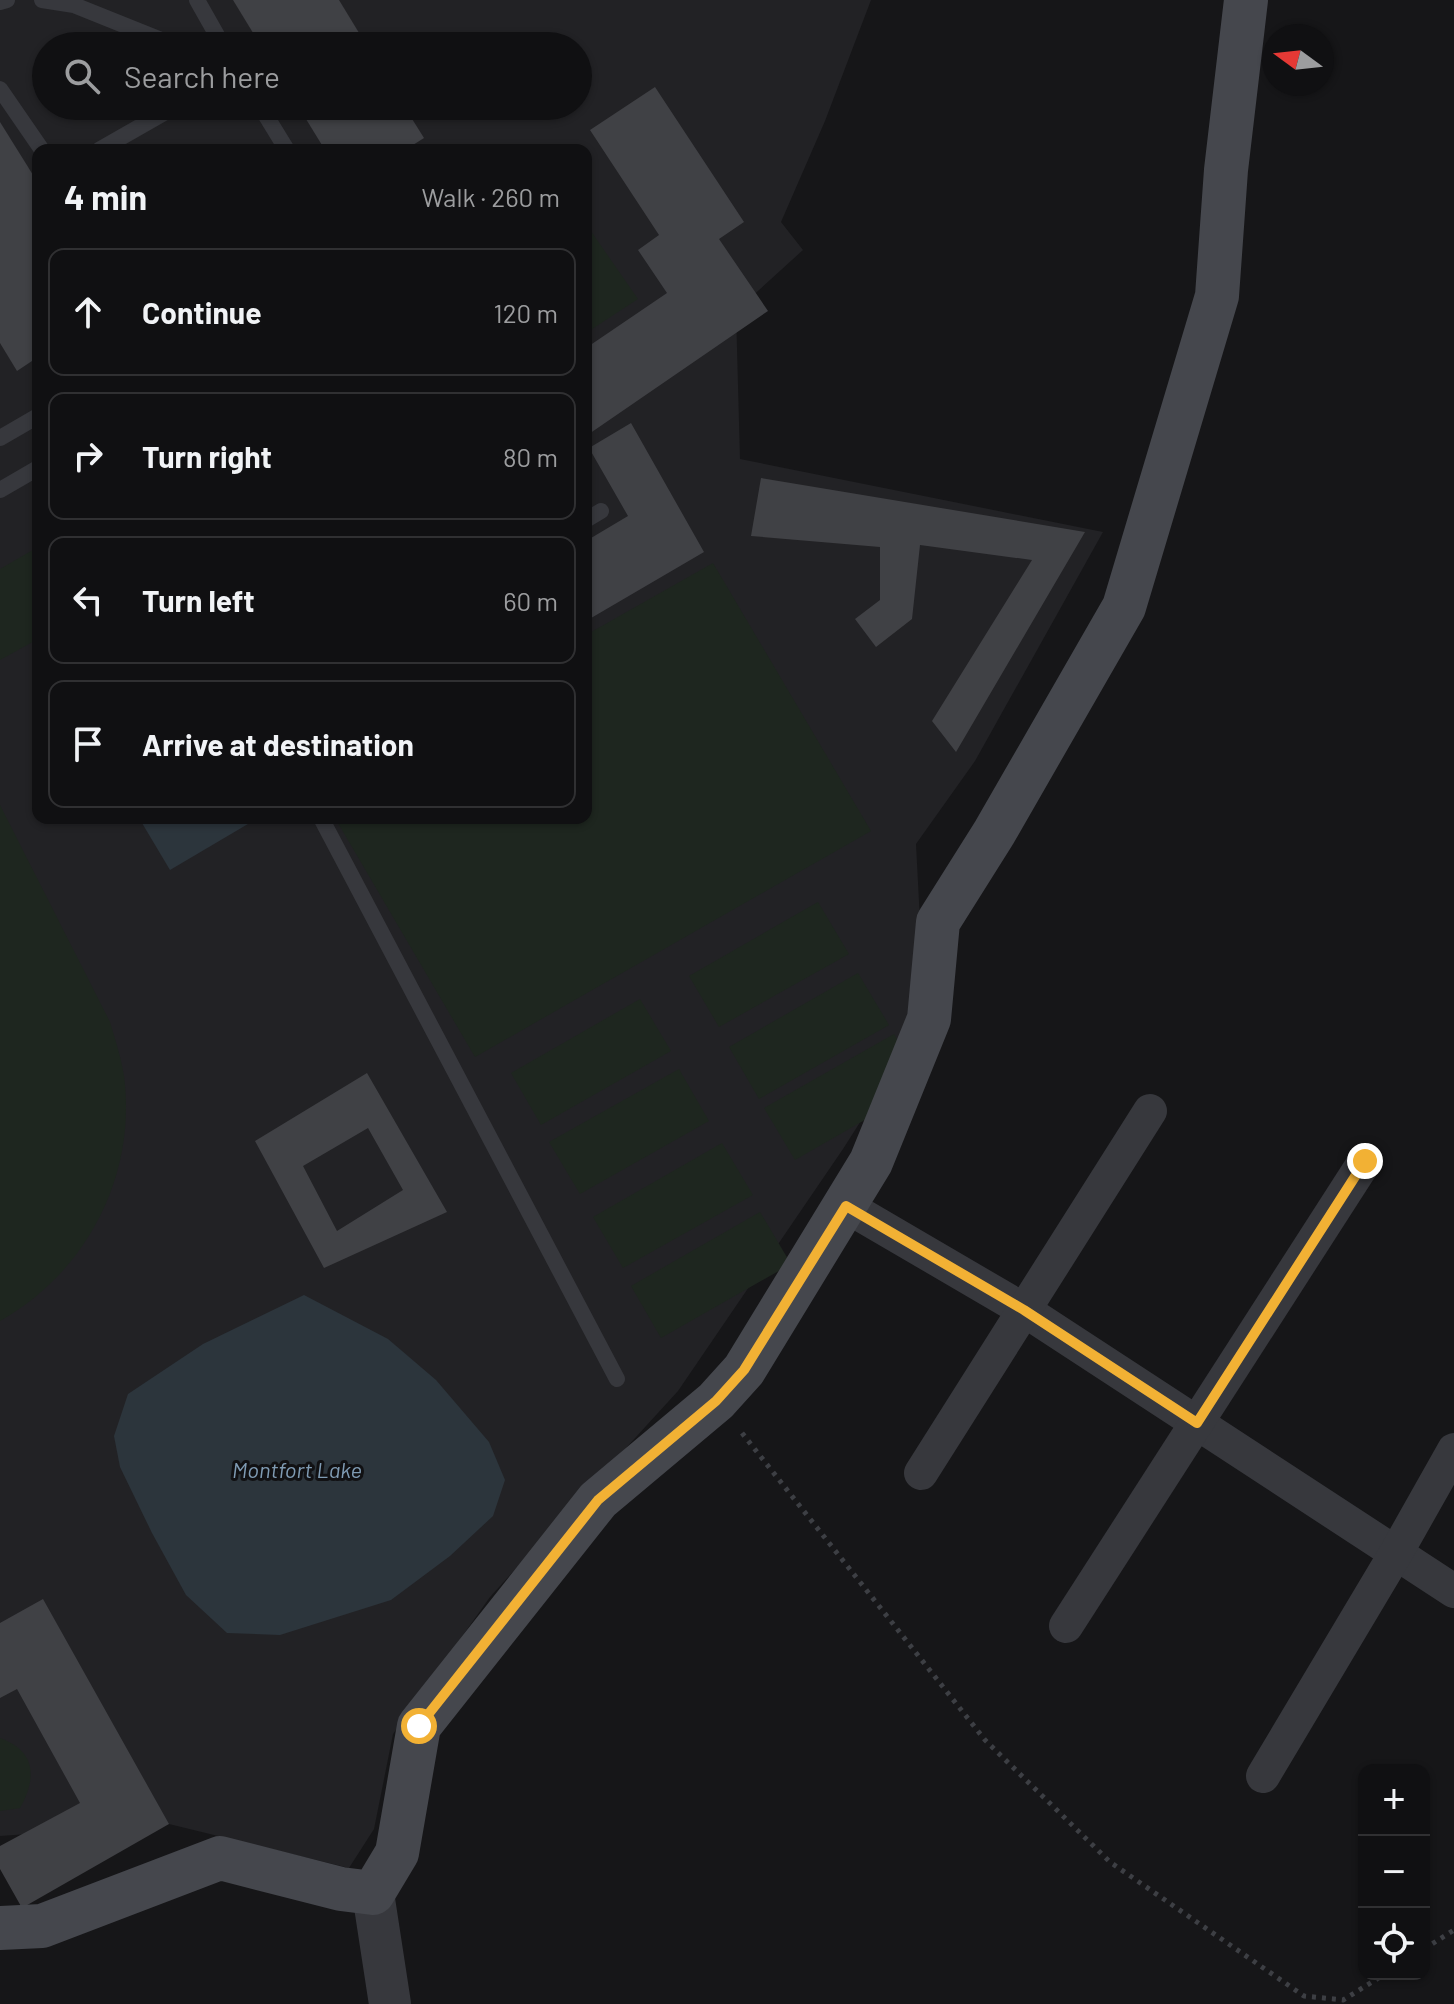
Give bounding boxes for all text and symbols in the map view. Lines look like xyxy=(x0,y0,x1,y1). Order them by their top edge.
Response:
north arrow xyxy=(1262,24,1334,96)
search box xyxy=(32,32,592,120)
icon: search xyxy=(60,54,104,98)
text: Search here xyxy=(124,58,280,94)
text: 4 min xyxy=(64,176,147,217)
text: Walk · 260 m xyxy=(422,181,560,212)
icon: ahead xyxy=(66,290,110,334)
text: Continue xyxy=(142,294,262,330)
text: 120 m xyxy=(494,297,558,328)
icon: right xyxy=(66,434,110,478)
text: Turn right xyxy=(142,438,272,474)
text: 80 m xyxy=(503,441,558,472)
icon: left xyxy=(66,578,110,622)
text: Turn left xyxy=(142,582,255,618)
text: 60 m xyxy=(503,585,558,616)
icon: arrive xyxy=(66,722,110,766)
text: Arrive at destination xyxy=(142,726,414,762)
route end xyxy=(1347,1143,1383,1179)
water label: Montfort Lake xyxy=(232,1456,362,1482)
route start xyxy=(401,1708,437,1744)
map controls xyxy=(1358,1764,1430,1980)
button: + xyxy=(1358,1764,1430,1836)
button: − xyxy=(1358,1836,1430,1908)
button: locate xyxy=(1358,1908,1430,1980)

